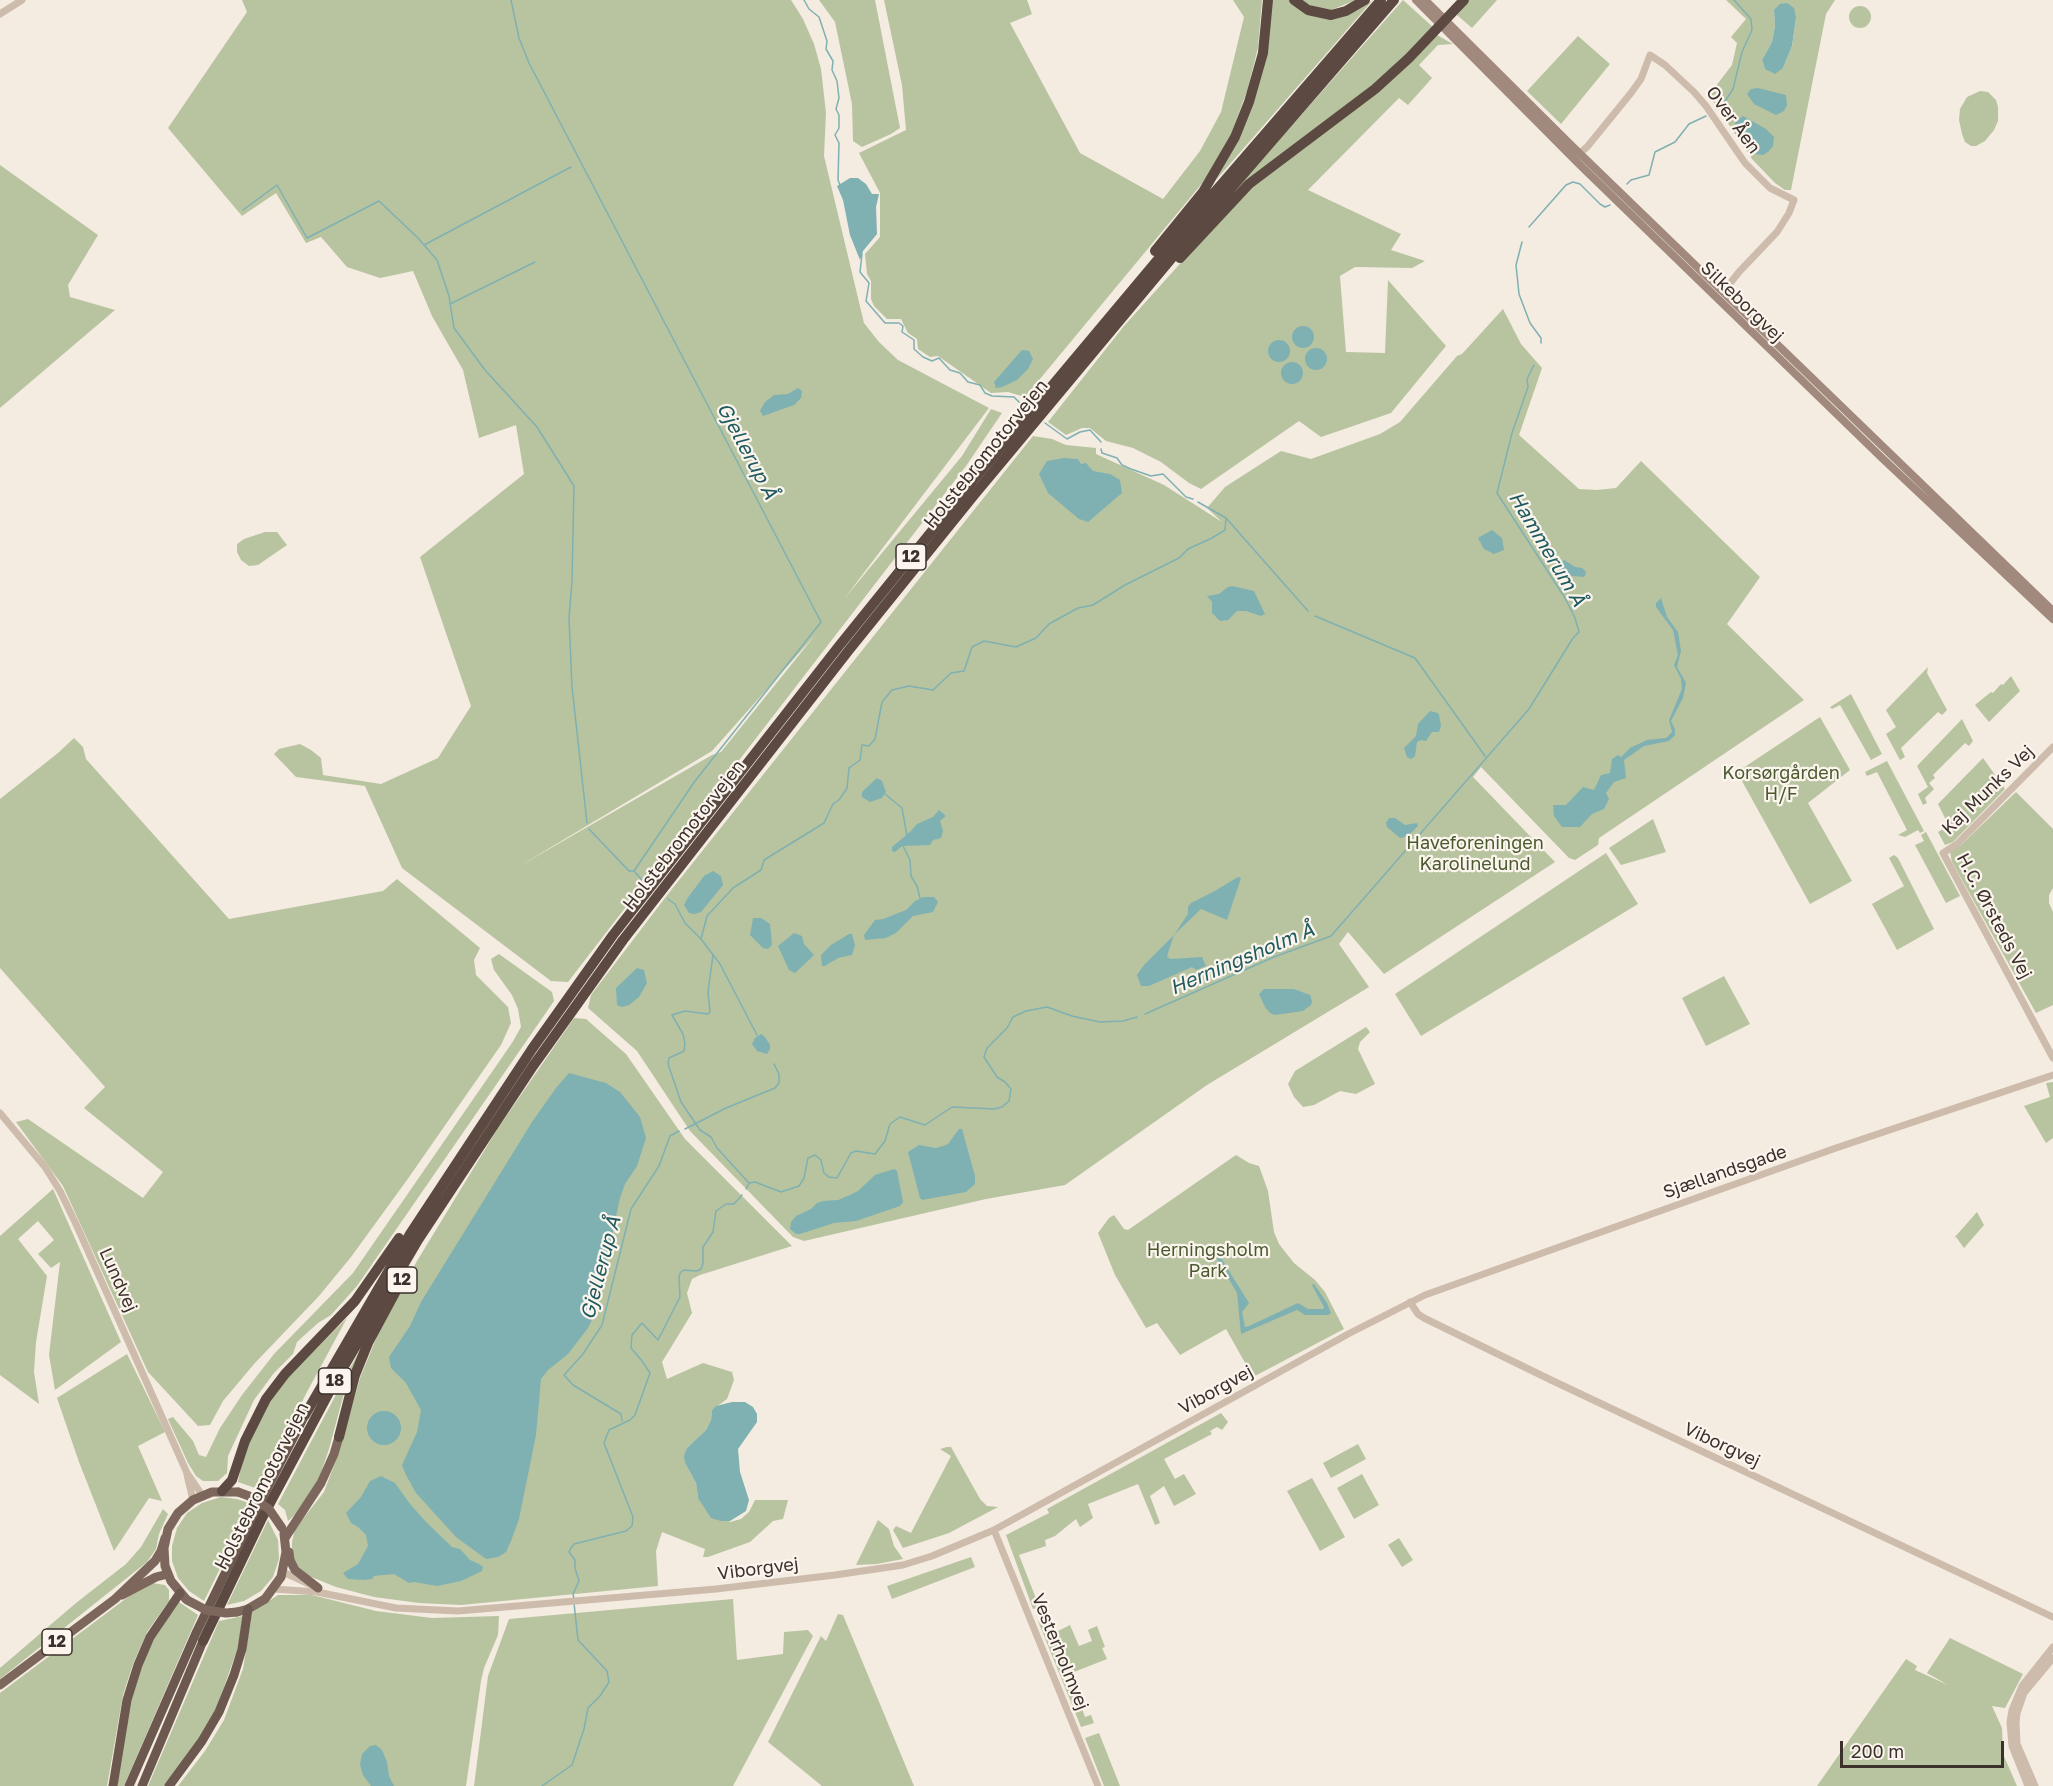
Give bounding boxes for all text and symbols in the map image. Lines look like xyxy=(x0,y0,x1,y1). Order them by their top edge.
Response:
street label: Over Åen xyxy=(1701,82,1765,158)
street label: Silkeborgvej xyxy=(1696,257,1788,347)
street label: Holstebromotorvejen xyxy=(919,375,1053,533)
water label: Gjellerup Å xyxy=(712,399,782,503)
water label: Hammerum Å xyxy=(1503,487,1591,611)
road number: 12 xyxy=(896,544,926,570)
street label: Kaj Munks Vej xyxy=(1937,741,2039,839)
street label: Holstebromotorvejen xyxy=(619,755,749,915)
park label: Korsørgården H/F xyxy=(1722,762,1840,804)
park label: Haveforeningen Karolinelund xyxy=(1406,832,1544,874)
street label: H.C. Ørsteds Vej xyxy=(1952,849,2036,983)
water label: Herningsholm Å xyxy=(1166,918,1318,1000)
street label: Sjællandsgade xyxy=(1660,1141,1790,1203)
water label: Gjellerup Å xyxy=(576,1214,626,1322)
park label: Herningsholm Park xyxy=(1147,1239,1269,1282)
street label: Lundvej xyxy=(94,1245,142,1315)
road number: 12 xyxy=(387,1267,417,1293)
street label: Viborgvej xyxy=(1175,1361,1257,1419)
road number: 18 xyxy=(318,1368,352,1394)
street label: Holstebromotorvejen xyxy=(210,1399,314,1573)
street label: Viborgvej xyxy=(1680,1418,1764,1472)
street label: Viborgvej xyxy=(716,1553,800,1585)
street label: Vesterholmvej xyxy=(1027,1591,1093,1713)
road number: 12 xyxy=(42,1629,72,1655)
scale bar xyxy=(1843,1729,2006,1767)
text: 200 m xyxy=(1851,1740,1904,1762)

